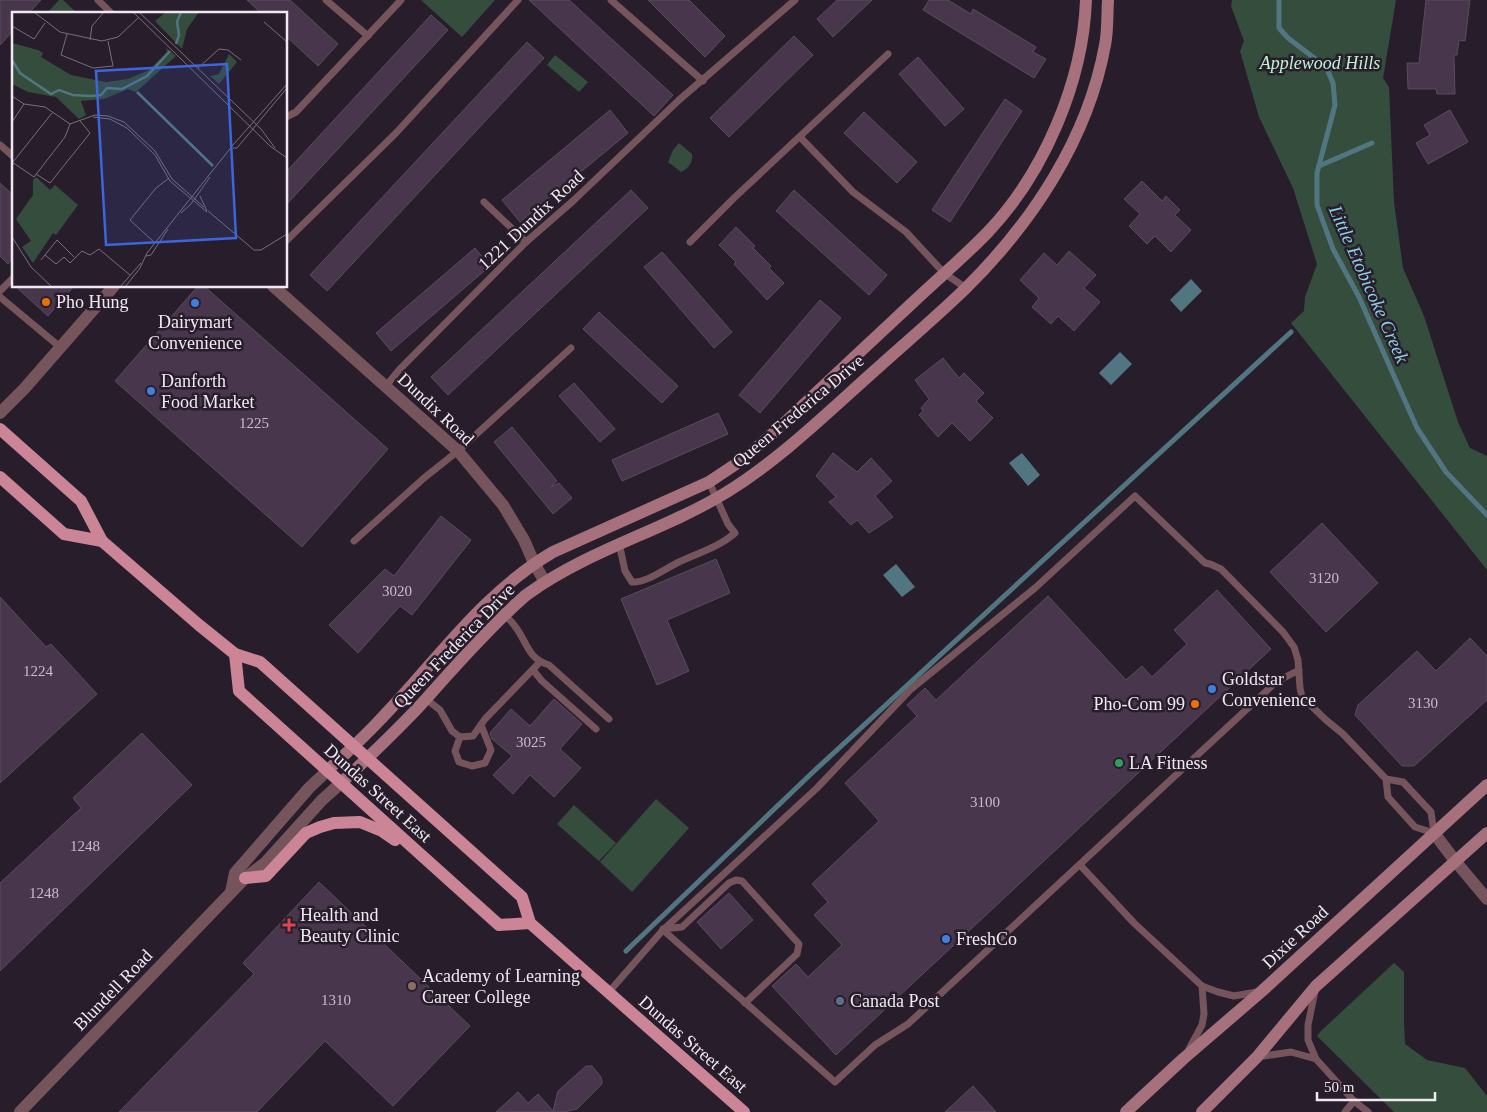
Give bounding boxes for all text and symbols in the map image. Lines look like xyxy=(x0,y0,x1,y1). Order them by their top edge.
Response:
inset map xyxy=(12,12,288,288)
park label: Applewood Hills xyxy=(1259,53,1380,73)
street label: 1221 Dundix Road xyxy=(474,166,588,274)
water label: Little Etobicoke Creek xyxy=(1324,201,1413,367)
place label: Pho Hung xyxy=(56,292,129,312)
marker: Pho Hung xyxy=(40,296,52,308)
marker: Dairymart Convenience xyxy=(189,297,201,309)
place label: Dairymart Convenience xyxy=(148,312,242,353)
street label: Queen Frederica Drive xyxy=(728,350,868,472)
street label: Dundix Road xyxy=(394,369,478,449)
place label: Danforth Food Market xyxy=(161,371,255,412)
marker: Danforth Food Market xyxy=(145,385,157,397)
house number: 1225 xyxy=(239,415,269,431)
house number: 3120 xyxy=(1309,570,1339,586)
street label: Queen Frederica Drive xyxy=(390,580,518,712)
house number: 3020 xyxy=(382,583,412,599)
house number: 1224 xyxy=(23,663,54,679)
place label: Goldstar Convenience xyxy=(1222,669,1316,710)
marker: Goldstar Convenience xyxy=(1206,683,1218,695)
place label: Pho-Com 99 xyxy=(1093,694,1185,714)
house number: 3130 xyxy=(1408,695,1438,711)
marker: Pho-Com 99 xyxy=(1189,698,1201,710)
house number: 3025 xyxy=(516,734,546,750)
street label: Dundas Street East xyxy=(320,740,436,846)
place label: LA Fitness xyxy=(1129,753,1208,773)
marker: LA Fitness xyxy=(1113,757,1125,769)
house number: 3100 xyxy=(970,794,1000,810)
house number: 1248 xyxy=(70,838,100,854)
house number: 1248 xyxy=(29,885,59,901)
street label: Dixie Road xyxy=(1258,902,1332,972)
place label: Health and Beauty Clinic xyxy=(300,905,399,946)
marker: Health and Beauty Clinic xyxy=(282,918,296,932)
place label: FreshCo xyxy=(956,929,1017,949)
marker: FreshCo xyxy=(940,933,952,945)
street label: Blundell Road xyxy=(70,945,156,1035)
place label: Academy of Learning Career College xyxy=(422,966,580,1007)
marker: Academy of Learning Career College xyxy=(406,980,418,992)
place label: Canada Post xyxy=(850,991,940,1011)
house number: 1310 xyxy=(321,992,351,1008)
street label: Dundas Street East xyxy=(635,992,751,1096)
marker: Canada Post xyxy=(834,995,846,1007)
scale bar xyxy=(1317,1070,1434,1102)
text: 50 m xyxy=(1324,1079,1355,1095)

